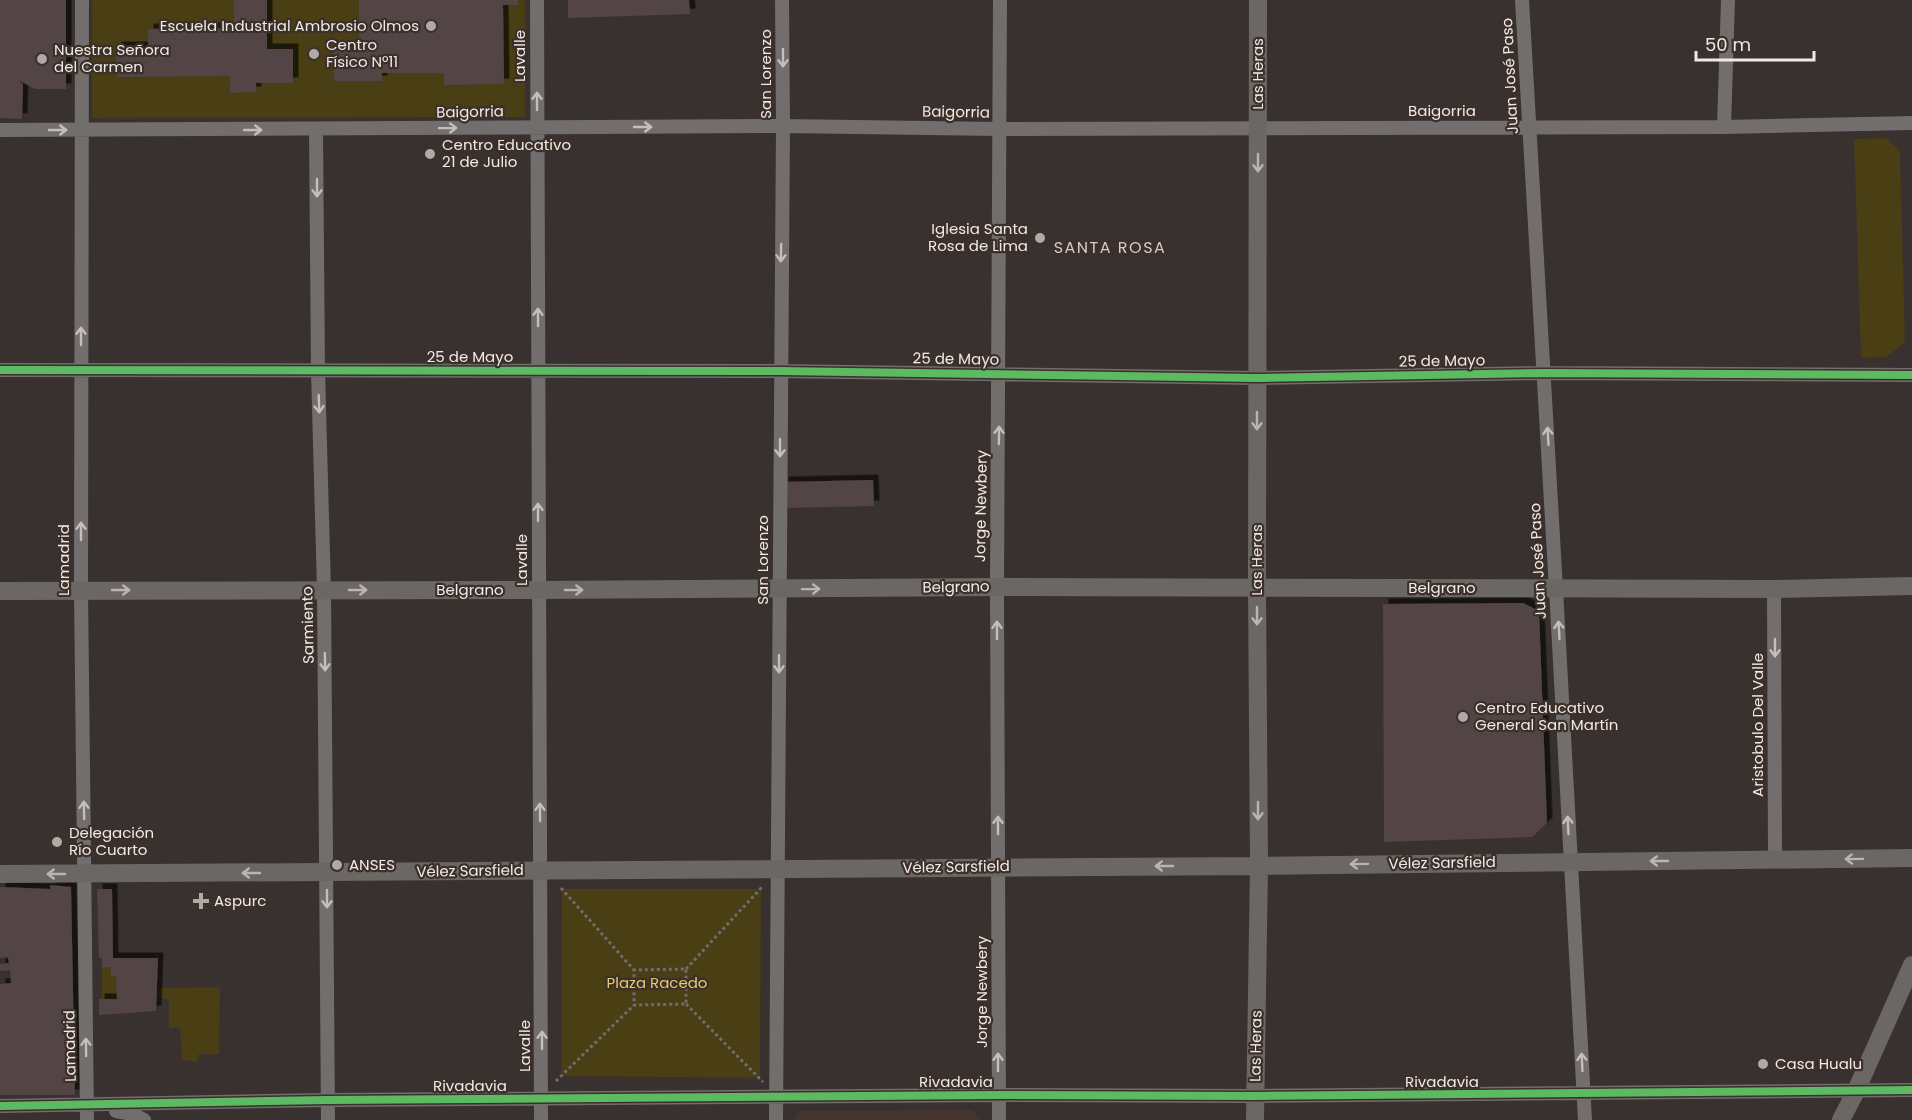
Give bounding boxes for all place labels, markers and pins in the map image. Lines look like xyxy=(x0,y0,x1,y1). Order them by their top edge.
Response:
place label: Escuela Industrial Ambrosio Olmos xyxy=(160,15,419,36)
marker: Escuela Industrial Ambrosio Olmos xyxy=(424,19,438,33)
place label: Centro Físico Nº11 xyxy=(326,34,398,72)
place label: Nuestra Señora del Carmen xyxy=(54,39,170,77)
marker: Centro Físico Nº11 xyxy=(307,47,321,61)
marker: Nuestra Señora del Carmen xyxy=(35,52,49,66)
place label: Centro Educativo 21 de Julio xyxy=(442,134,571,172)
marker: Centro Educativo 21 de Julio xyxy=(423,147,437,161)
place label: Iglesia Santa Rosa de Lima xyxy=(928,218,1028,256)
marker: Iglesia Santa Rosa de Lima xyxy=(1033,231,1047,245)
place label: Centro Educativo General San Martín xyxy=(1475,697,1618,735)
marker: Centro Educativo General San Martín xyxy=(1456,710,1470,724)
place label: Delegación Río Cuarto xyxy=(69,822,154,860)
marker: Delegación Río Cuarto xyxy=(50,835,64,849)
place label: ANSES xyxy=(349,854,395,875)
marker: ANSES xyxy=(330,858,344,872)
place label: Aspurc xyxy=(214,890,266,911)
marker: Aspurc xyxy=(192,892,210,910)
place label: Casa Hualu xyxy=(1775,1053,1862,1074)
marker: Casa Hualu xyxy=(1756,1057,1770,1071)

